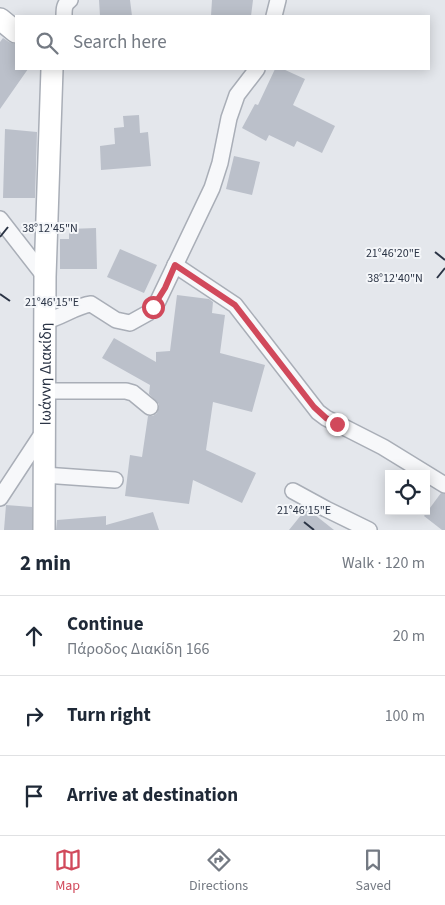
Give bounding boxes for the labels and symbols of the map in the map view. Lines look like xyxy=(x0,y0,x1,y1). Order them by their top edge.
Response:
text: 38°12'45"N xyxy=(22,220,78,237)
text: 21°46'20"E xyxy=(366,245,420,262)
text: 38°12'40"N xyxy=(367,270,423,287)
text: 21°46'15"E xyxy=(25,294,79,311)
route start xyxy=(142,296,165,319)
street label: Ιωάννη Διακίδη xyxy=(34,323,57,425)
route end xyxy=(326,413,349,436)
text: 21°46'15"E xyxy=(277,502,331,519)

